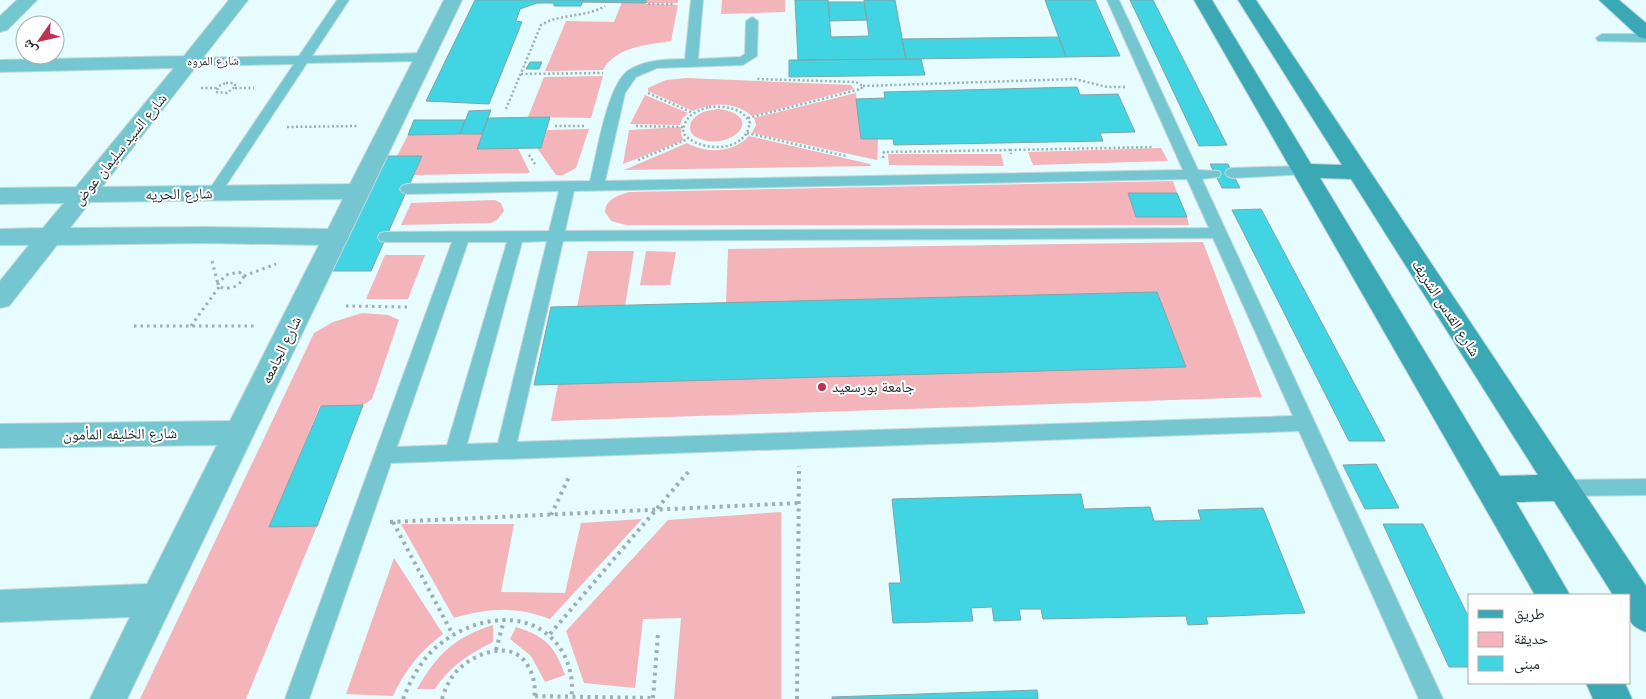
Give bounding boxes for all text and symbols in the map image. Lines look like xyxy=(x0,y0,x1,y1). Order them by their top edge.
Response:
north arrow xyxy=(15,15,65,65)
text: ش xyxy=(18,36,41,58)
street label: شارع المروه xyxy=(187,53,239,69)
street label: شارع السيد سليمان عوض xyxy=(69,89,171,209)
street label: شارع الحريه xyxy=(145,183,213,205)
street label: شارع القدس الشريف xyxy=(1407,256,1485,360)
street label: شارع الجامعه xyxy=(256,313,306,387)
place label: جامعة بورسعيد xyxy=(832,377,915,396)
marker: جامعة بورسعيد xyxy=(816,381,828,393)
street label: شارع الخليفه المأمون xyxy=(63,423,177,445)
legend xyxy=(1468,594,1631,684)
text: طريق xyxy=(1514,604,1545,624)
text: حديقة xyxy=(1514,629,1549,648)
text: مبنى xyxy=(1514,654,1540,674)

